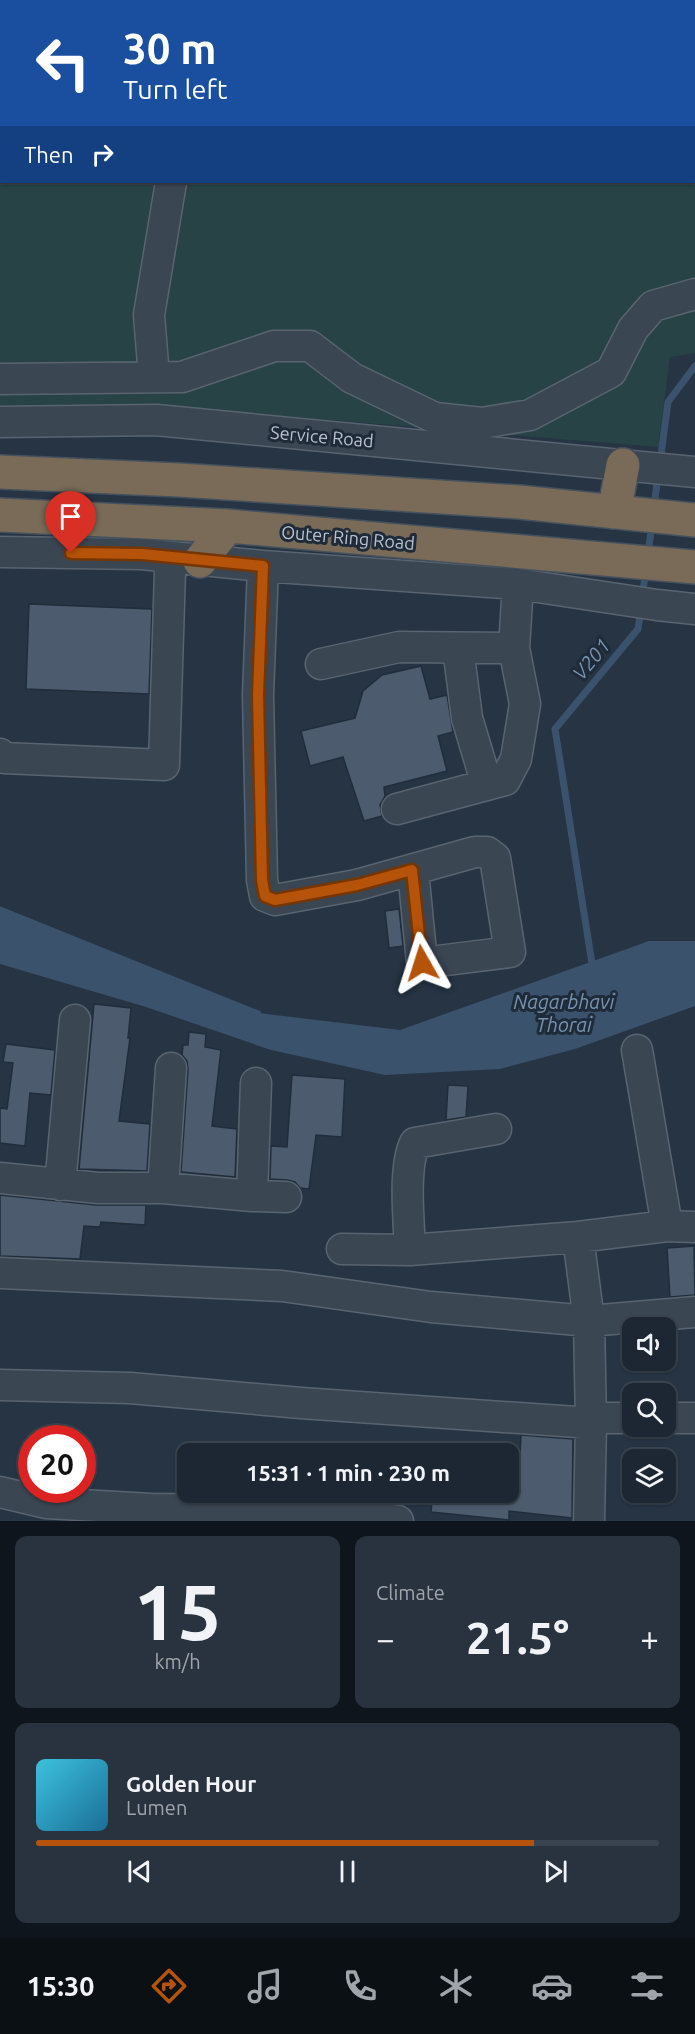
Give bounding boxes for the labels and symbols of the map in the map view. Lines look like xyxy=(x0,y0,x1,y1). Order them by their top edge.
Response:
street label: Service Road xyxy=(270,422,374,450)
pin xyxy=(45,491,96,553)
street label: Outer Ring Road xyxy=(280,521,416,553)
water label: V201 xyxy=(567,634,615,684)
position arrow xyxy=(390,931,454,995)
water label: Nagarbhavi Thorai xyxy=(513,990,616,1036)
speed limit sign: 20 xyxy=(18,1425,96,1503)

